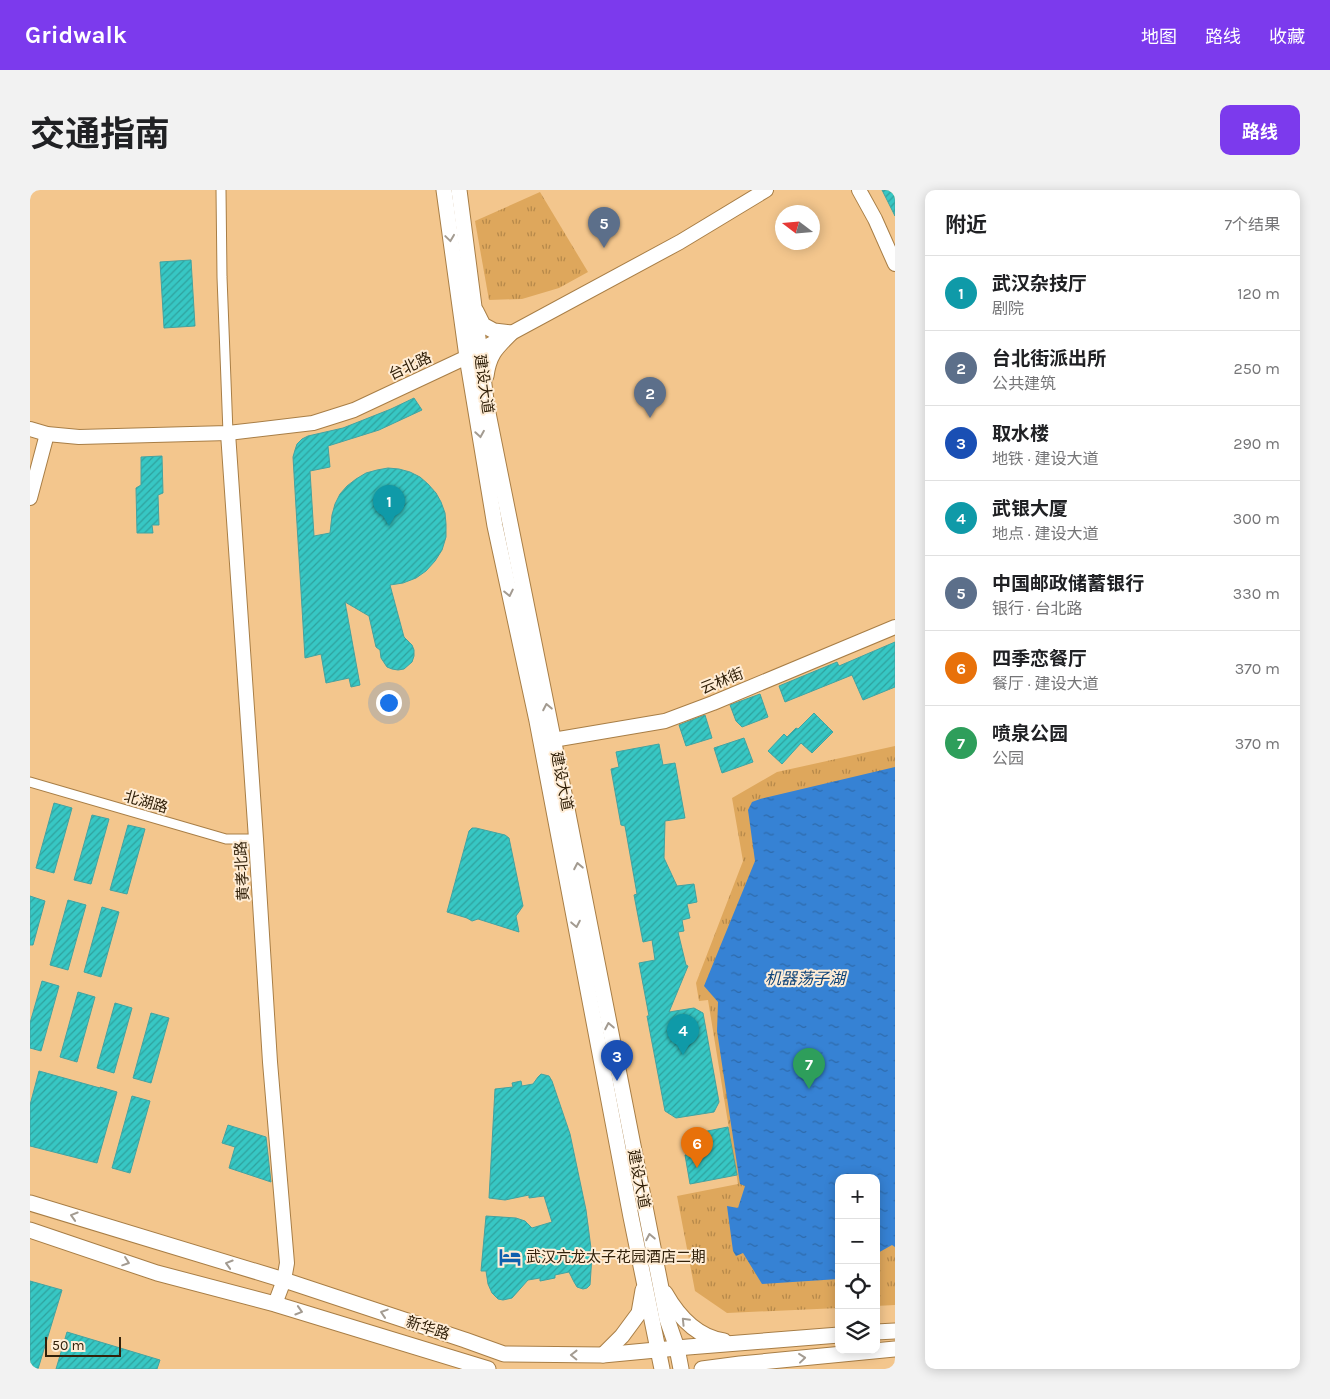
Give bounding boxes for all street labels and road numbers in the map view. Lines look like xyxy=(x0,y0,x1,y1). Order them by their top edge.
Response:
street label: 台北路 xyxy=(386,348,434,384)
street label: 建设大道 xyxy=(471,353,497,415)
street label: 云林街 xyxy=(698,664,746,698)
street label: 建设大道 xyxy=(547,750,577,812)
street label: 北湖路 xyxy=(122,787,170,817)
street label: 黄孝北路 xyxy=(231,841,253,901)
street label: 建设大道 xyxy=(624,1148,654,1210)
street label: 新华路 xyxy=(404,1312,452,1344)

